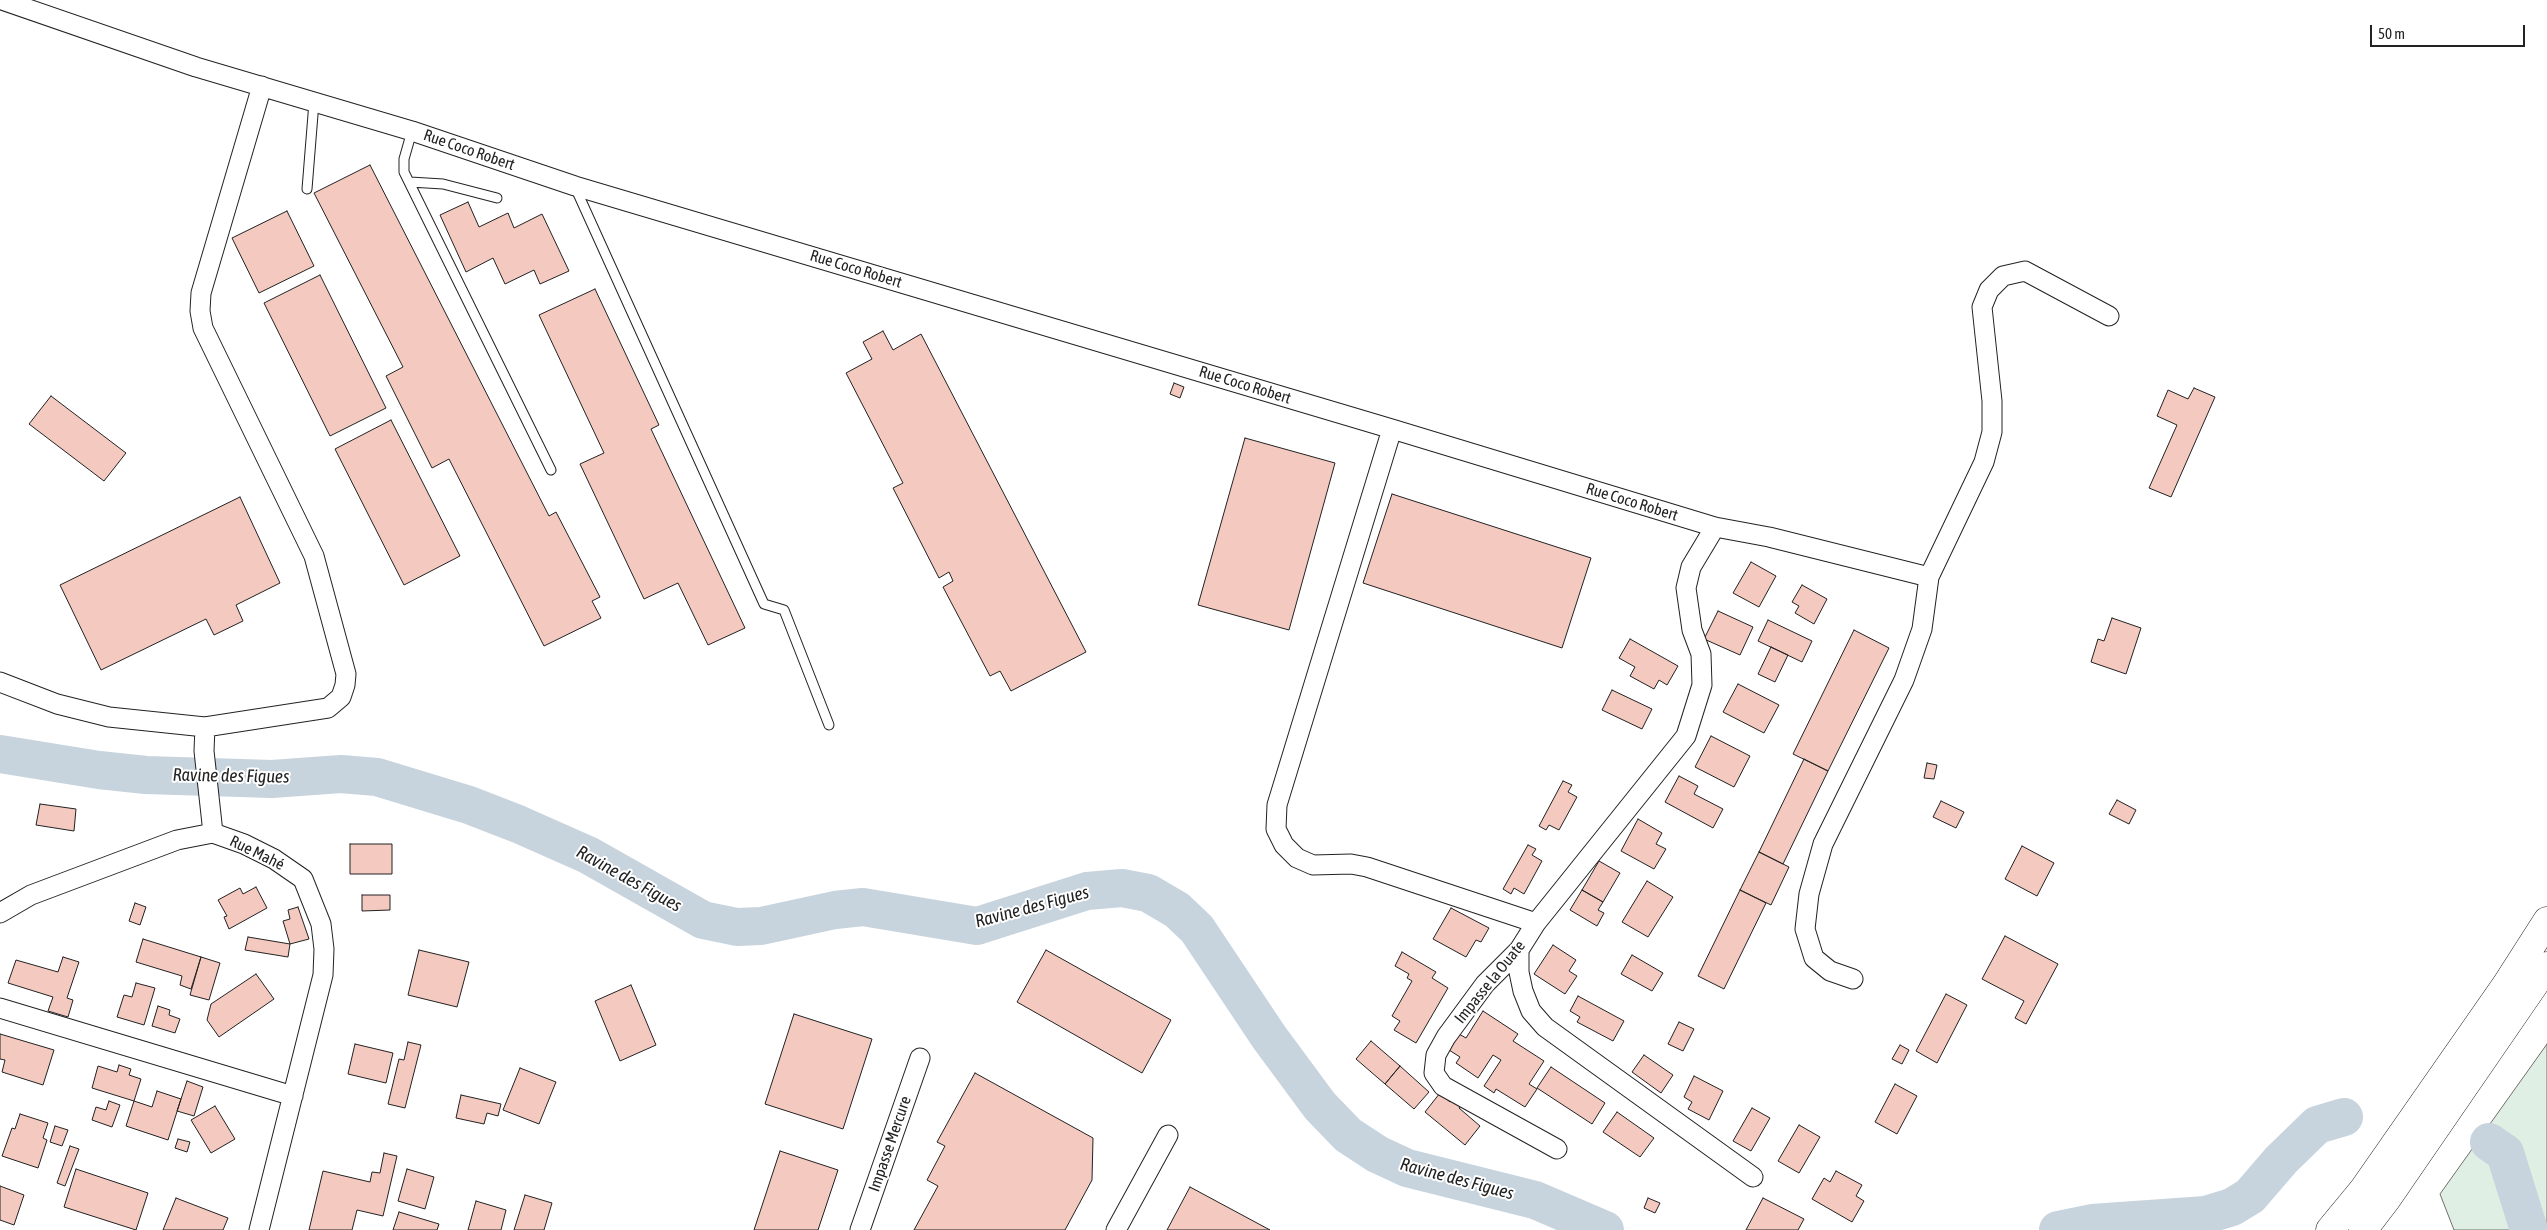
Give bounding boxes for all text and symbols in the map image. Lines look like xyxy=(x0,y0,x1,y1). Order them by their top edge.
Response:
scale bar xyxy=(2372,15,2527,47)
text: 50 m xyxy=(2378,25,2405,42)
street label: Rue Coco Robert xyxy=(421,125,517,175)
street label: Rue Coco Robert xyxy=(808,246,904,292)
street label: Rue Coco Robert xyxy=(1197,362,1293,408)
street label: Rue Coco Robert xyxy=(1584,479,1680,525)
water label: Ravine des Figues xyxy=(172,764,290,788)
street label: Rue Mahé xyxy=(227,832,287,874)
water label: Ravine des Figues xyxy=(573,841,685,917)
water label: Ravine des Figues xyxy=(973,881,1091,933)
street label: Impasse la Ouate xyxy=(1451,937,1529,1027)
street label: Impasse Mercure xyxy=(865,1094,915,1194)
water label: Ravine des Figues xyxy=(1398,1153,1516,1205)

